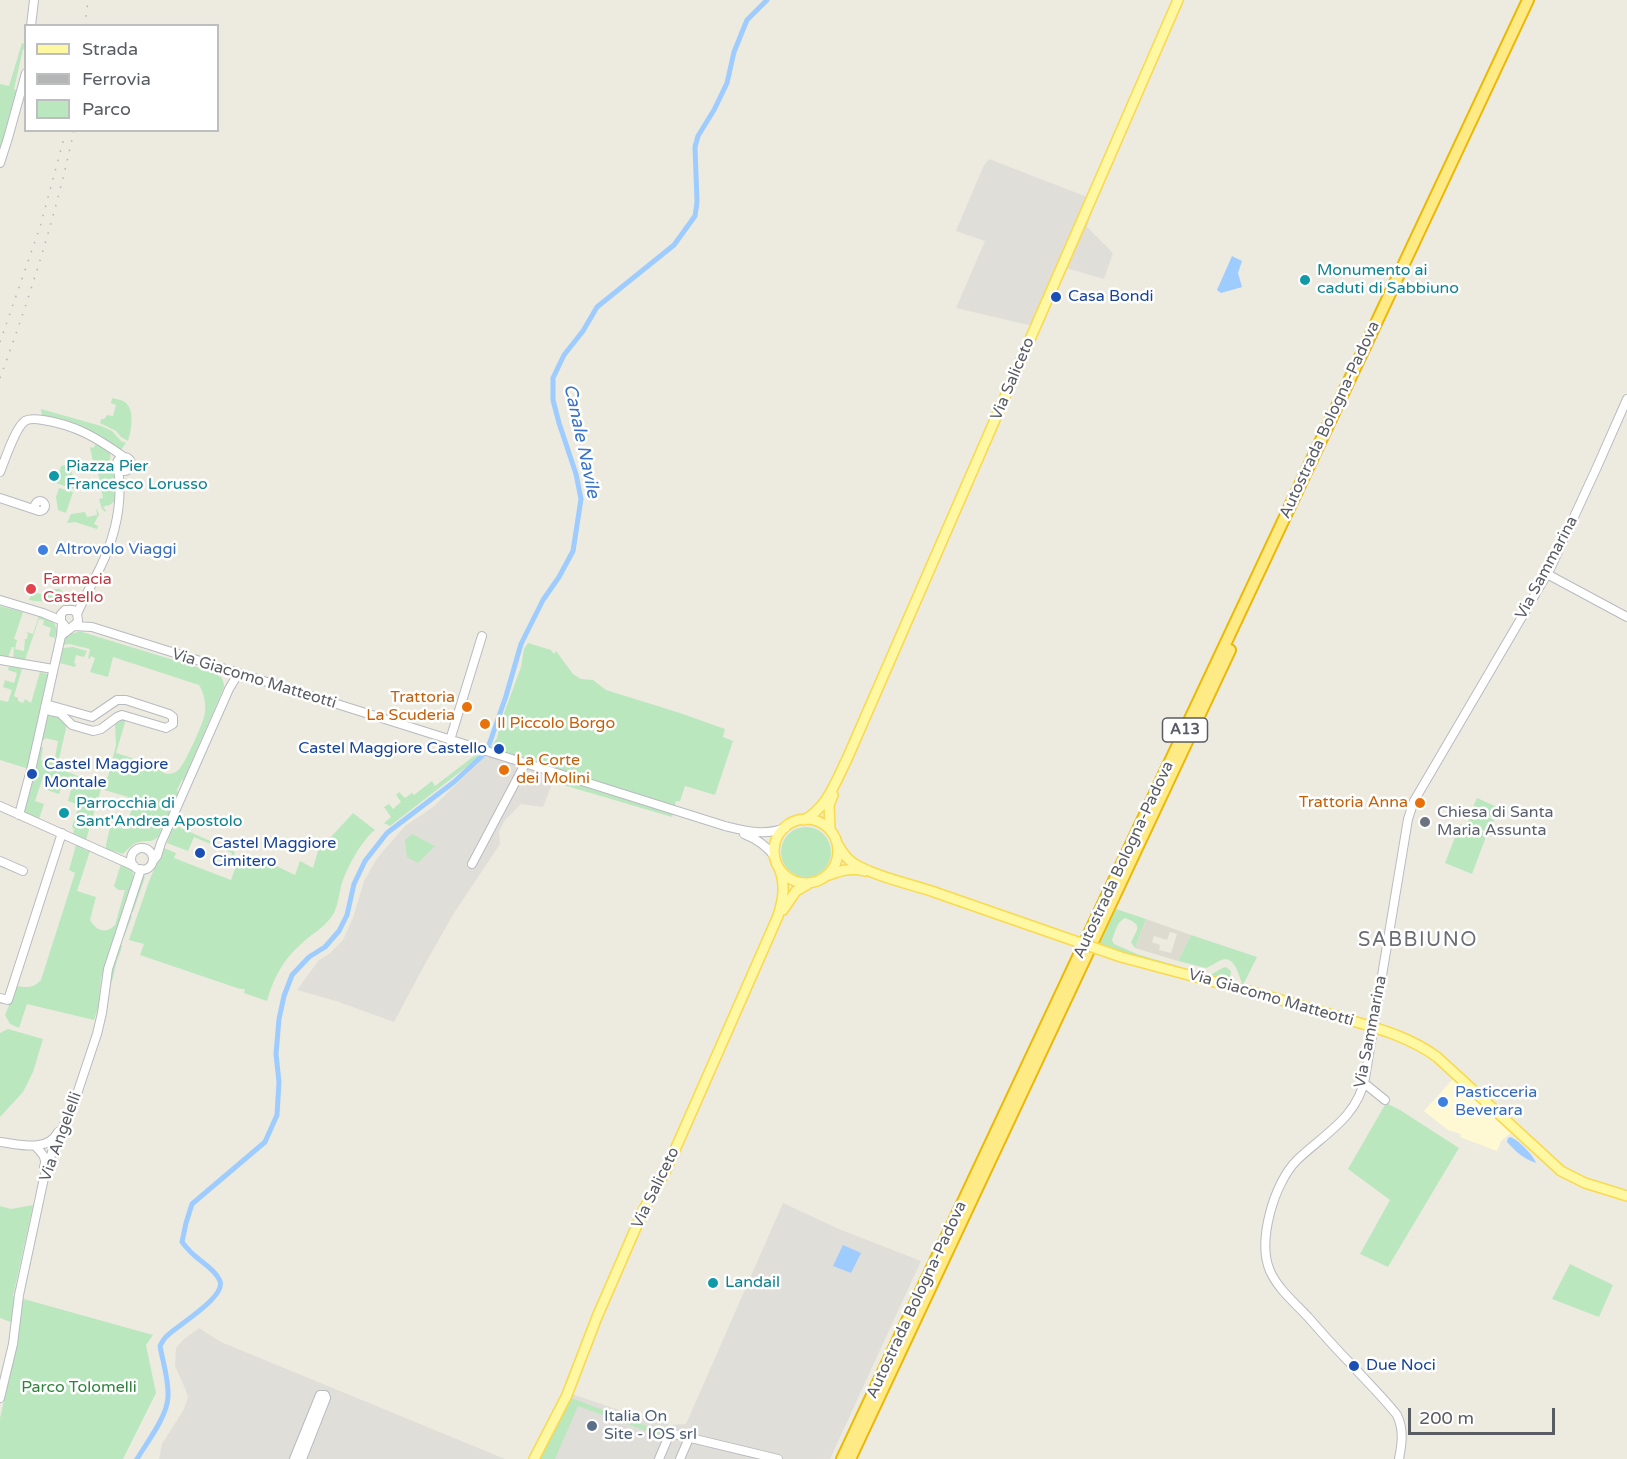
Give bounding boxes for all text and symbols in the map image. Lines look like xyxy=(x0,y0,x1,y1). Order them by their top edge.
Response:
legend xyxy=(24,24,219,132)
text: Strada xyxy=(82,38,138,60)
text: Ferrovia xyxy=(82,68,151,90)
text: Parco xyxy=(82,98,131,120)
place label: Monumento ai caduti di Sabbiuno xyxy=(1317,261,1459,299)
marker: Monumento ai caduti di Sabbiuno xyxy=(1298,273,1312,287)
place label: Casa Bondi xyxy=(1068,287,1154,307)
marker: Casa Bondi xyxy=(1049,290,1063,304)
street label: Autostrada Bologna-Padova xyxy=(1276,318,1384,522)
street label: Via Saliceto xyxy=(987,335,1039,423)
water label: Canale Navile xyxy=(558,382,604,500)
place label: Piazza Pier Francesco Lorusso xyxy=(66,457,208,495)
marker: Piazza Pier Francesco Lorusso xyxy=(47,469,61,483)
street label: Via Sammarina xyxy=(1512,513,1582,623)
place label: Altrovolo Viaggi xyxy=(55,540,177,560)
marker: Altrovolo Viaggi xyxy=(36,543,50,557)
place label: Farmacia Castello xyxy=(43,570,112,608)
marker: Farmacia Castello xyxy=(24,582,38,596)
street label: Via Giacomo Matteotti xyxy=(169,645,339,713)
place label: Trattoria La Scuderia xyxy=(366,688,455,726)
marker: Trattoria La Scuderia xyxy=(460,700,474,714)
place label: Il Piccolo Borgo xyxy=(497,714,615,734)
marker: Il Piccolo Borgo xyxy=(478,717,492,731)
road number: A13 xyxy=(1162,718,1208,742)
place label: Castel Maggiore Castello xyxy=(298,739,487,759)
marker: Castel Maggiore Castello xyxy=(492,742,506,756)
place label: La Corte dei Molini xyxy=(516,751,590,789)
place label: Castel Maggiore Montale xyxy=(44,755,168,793)
street label: Autostrada Bologna-Padova xyxy=(1070,758,1178,962)
marker: La Corte dei Molini xyxy=(497,763,511,777)
marker: Castel Maggiore Montale xyxy=(25,767,39,781)
place label: Trattoria Anna xyxy=(1299,793,1408,813)
place label: Parrocchia di Sant'Andrea Apostolo xyxy=(76,794,243,832)
marker: Trattoria Anna xyxy=(1413,796,1427,810)
place label: Chiesa di Santa Maria Assunta xyxy=(1437,803,1553,841)
marker: Parrocchia di Sant'Andrea Apostolo xyxy=(57,806,71,820)
marker: Chiesa di Santa Maria Assunta xyxy=(1418,815,1432,829)
place label: Castel Maggiore Cimitero xyxy=(212,834,336,872)
marker: Castel Maggiore Cimitero xyxy=(193,846,207,860)
district label: SABBIUNO xyxy=(1358,929,1478,953)
street label: Via Giacomo Matteotti xyxy=(1186,965,1356,1031)
street label: Via Sammarina xyxy=(1351,974,1391,1090)
place label: Pasticceria Beverara xyxy=(1455,1083,1537,1121)
street label: Via Angelelli xyxy=(36,1090,86,1184)
marker: Pasticceria Beverara xyxy=(1436,1095,1450,1109)
street label: Via Saliceto xyxy=(628,1144,684,1232)
street label: Autostrada Bologna-Padova xyxy=(863,1198,971,1402)
place label: Landail xyxy=(725,1273,780,1293)
marker: Landail xyxy=(706,1276,720,1290)
place label: Due Noci xyxy=(1366,1356,1436,1376)
marker: Due Noci xyxy=(1347,1359,1361,1373)
park label: Parco Tolomelli xyxy=(21,1378,137,1398)
scale bar xyxy=(1411,1396,1558,1434)
place label: Italia On Site - IOS srl xyxy=(604,1407,697,1445)
text: 200 m xyxy=(1419,1407,1474,1429)
marker: Italia On Site - IOS srl xyxy=(585,1419,599,1433)

